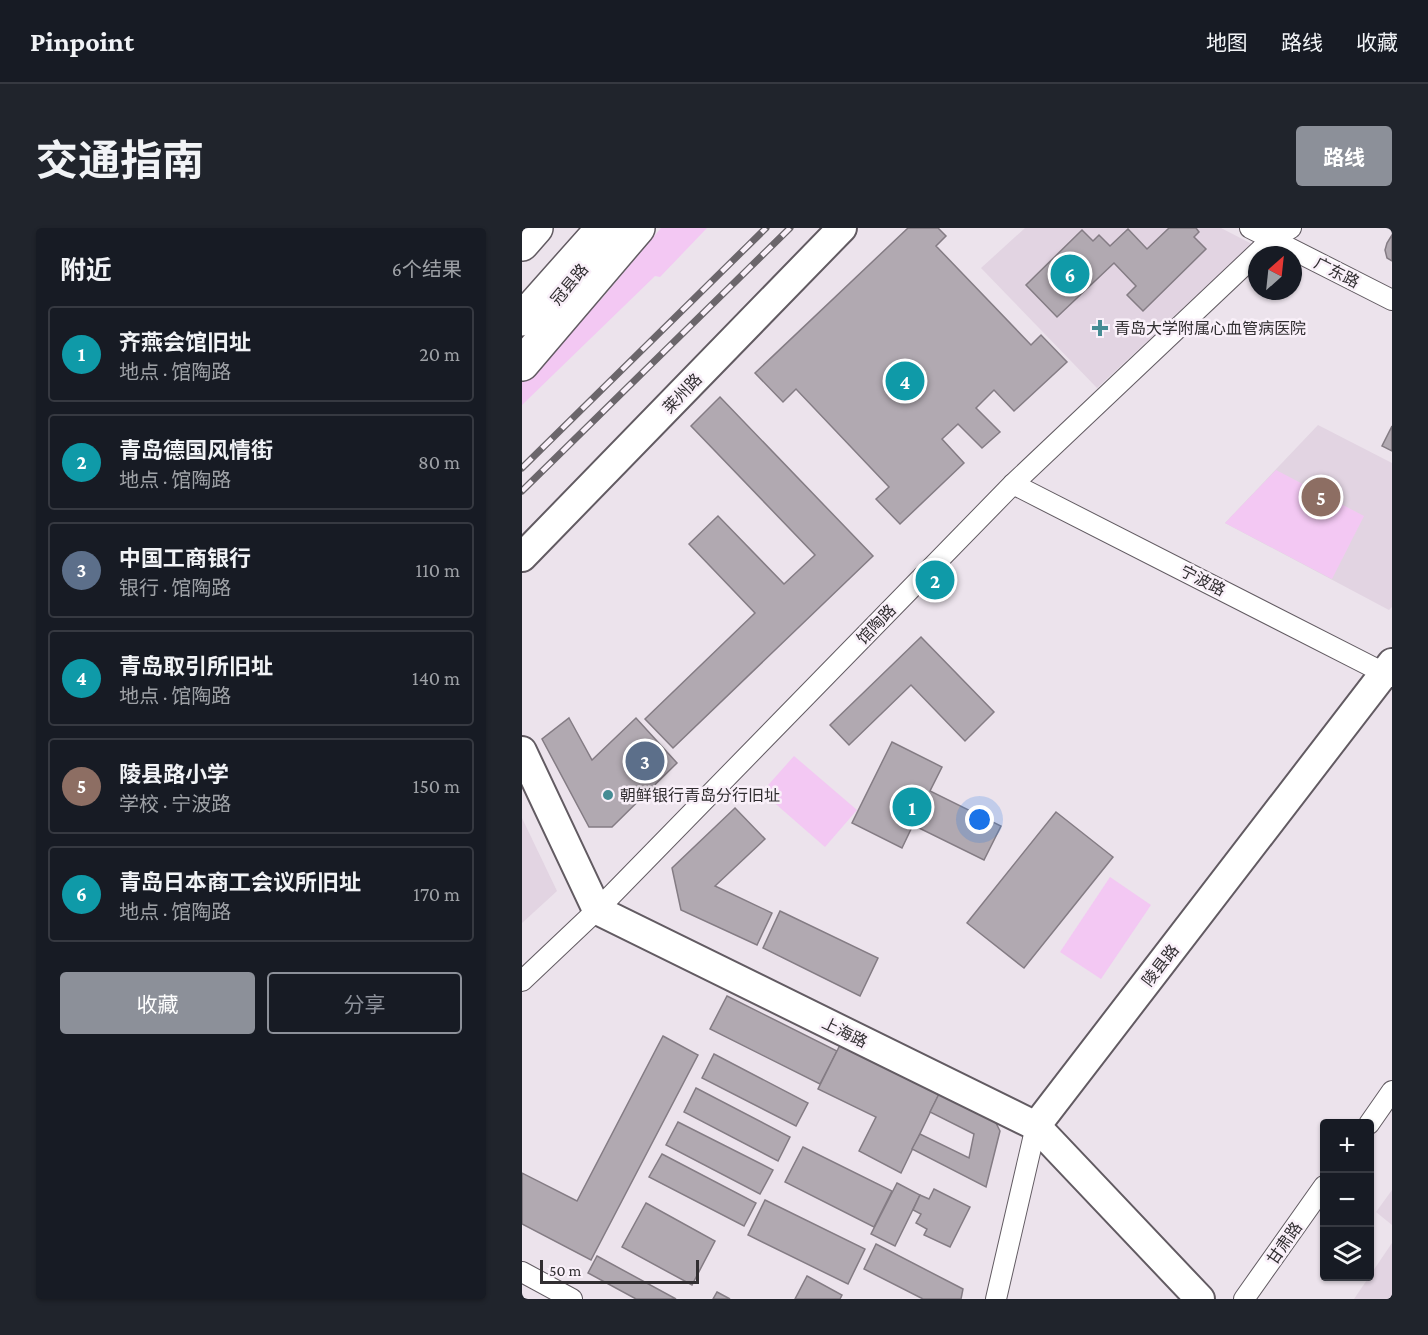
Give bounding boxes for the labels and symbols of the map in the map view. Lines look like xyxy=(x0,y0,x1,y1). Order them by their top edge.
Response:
north arrow xyxy=(1248,246,1302,300)
pin: 6 xyxy=(1050,252,1090,296)
street label: 广东路 xyxy=(1312,254,1362,291)
street label: 冠县路 xyxy=(547,260,591,308)
marker: 青岛大学附属心血管病医院 xyxy=(1091,319,1109,337)
place label: 青岛大学附属心血管病医院 xyxy=(1114,320,1306,337)
pin: 4 xyxy=(886,358,925,404)
street label: 莱州路 xyxy=(660,370,705,417)
pin: 5 xyxy=(1302,474,1340,520)
pin: 2 xyxy=(916,558,954,602)
street label: 宁波路 xyxy=(1178,562,1228,599)
street label: 馆陶路 xyxy=(854,601,899,648)
pin: 3 xyxy=(626,738,664,784)
pin: 1 xyxy=(892,784,932,830)
place label: 朝鲜银行青岛分行旧址 xyxy=(620,787,780,804)
marker: 朝鲜银行青岛分行旧址 xyxy=(601,788,615,802)
your location xyxy=(965,805,994,834)
street label: 陵县路 xyxy=(1139,941,1182,989)
street label: 上海路 xyxy=(819,1014,870,1051)
street label: 甘肃路 xyxy=(1264,1219,1305,1268)
scale bar xyxy=(540,1257,699,1284)

